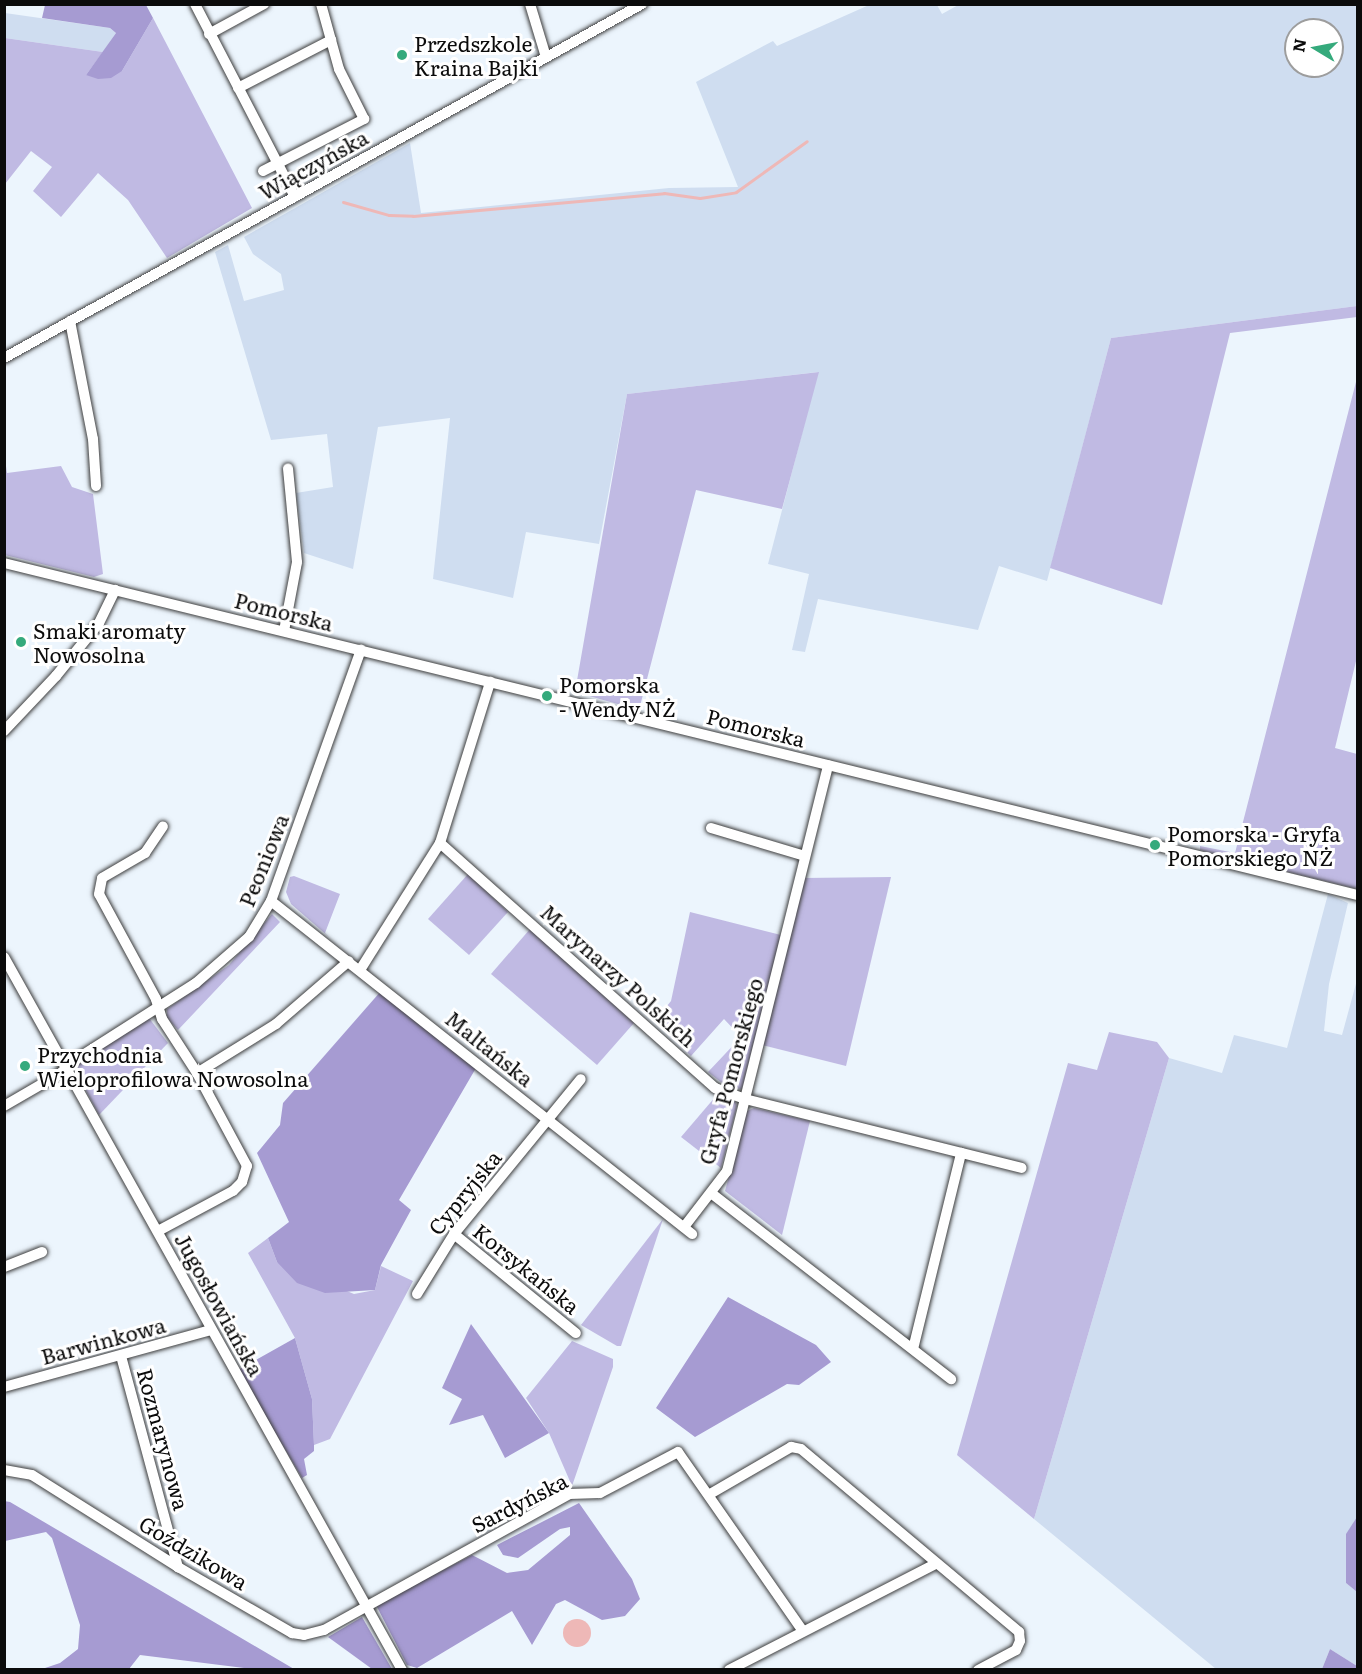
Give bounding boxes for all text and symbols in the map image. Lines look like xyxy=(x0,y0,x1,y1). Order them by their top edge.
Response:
north arrow xyxy=(1284,18,1344,78)
place label: Przedszkole Kraina Bajki xyxy=(414,30,538,80)
text: N xyxy=(1285,37,1311,54)
marker: Przedszkole Kraina Bajki xyxy=(395,48,409,62)
street label: Wiączyńska xyxy=(254,124,372,204)
street label: Pomorska xyxy=(232,587,336,635)
place label: Smaki aromaty Nowosolna xyxy=(33,617,186,667)
marker: Smaki aromaty Nowosolna xyxy=(14,635,28,649)
place label: Pomorska - Wendy NŻ xyxy=(559,671,676,721)
marker: Pomorska - Wendy NŻ xyxy=(540,689,554,703)
street label: Pomorska xyxy=(704,703,808,751)
street label: Peoniowa xyxy=(233,810,293,910)
place label: Pomorska - Gryfa Pomorskiego NŻ xyxy=(1167,820,1340,870)
marker: Pomorska - Gryfa Pomorskiego NŻ xyxy=(1148,838,1162,852)
street label: Marynarzy Polskich xyxy=(536,899,702,1051)
street label: Gryfa Pomorskiego xyxy=(693,975,767,1167)
street label: Maltańska xyxy=(441,1005,539,1091)
place label: Przychodnia Wieloprofilowa Nowosolna xyxy=(37,1041,309,1091)
marker: Przychodnia Wieloprofilowa Nowosolna xyxy=(18,1059,32,1073)
street label: Cypryjska xyxy=(422,1145,506,1239)
street label: Korsykańska xyxy=(469,1217,585,1319)
street label: Jugosłowiańska xyxy=(170,1228,270,1380)
street label: Barwinkowa xyxy=(38,1311,168,1369)
street label: Rozmarynowa xyxy=(133,1365,195,1513)
street label: Sardyńska xyxy=(467,1467,571,1537)
street label: Goździkowa xyxy=(135,1510,253,1594)

